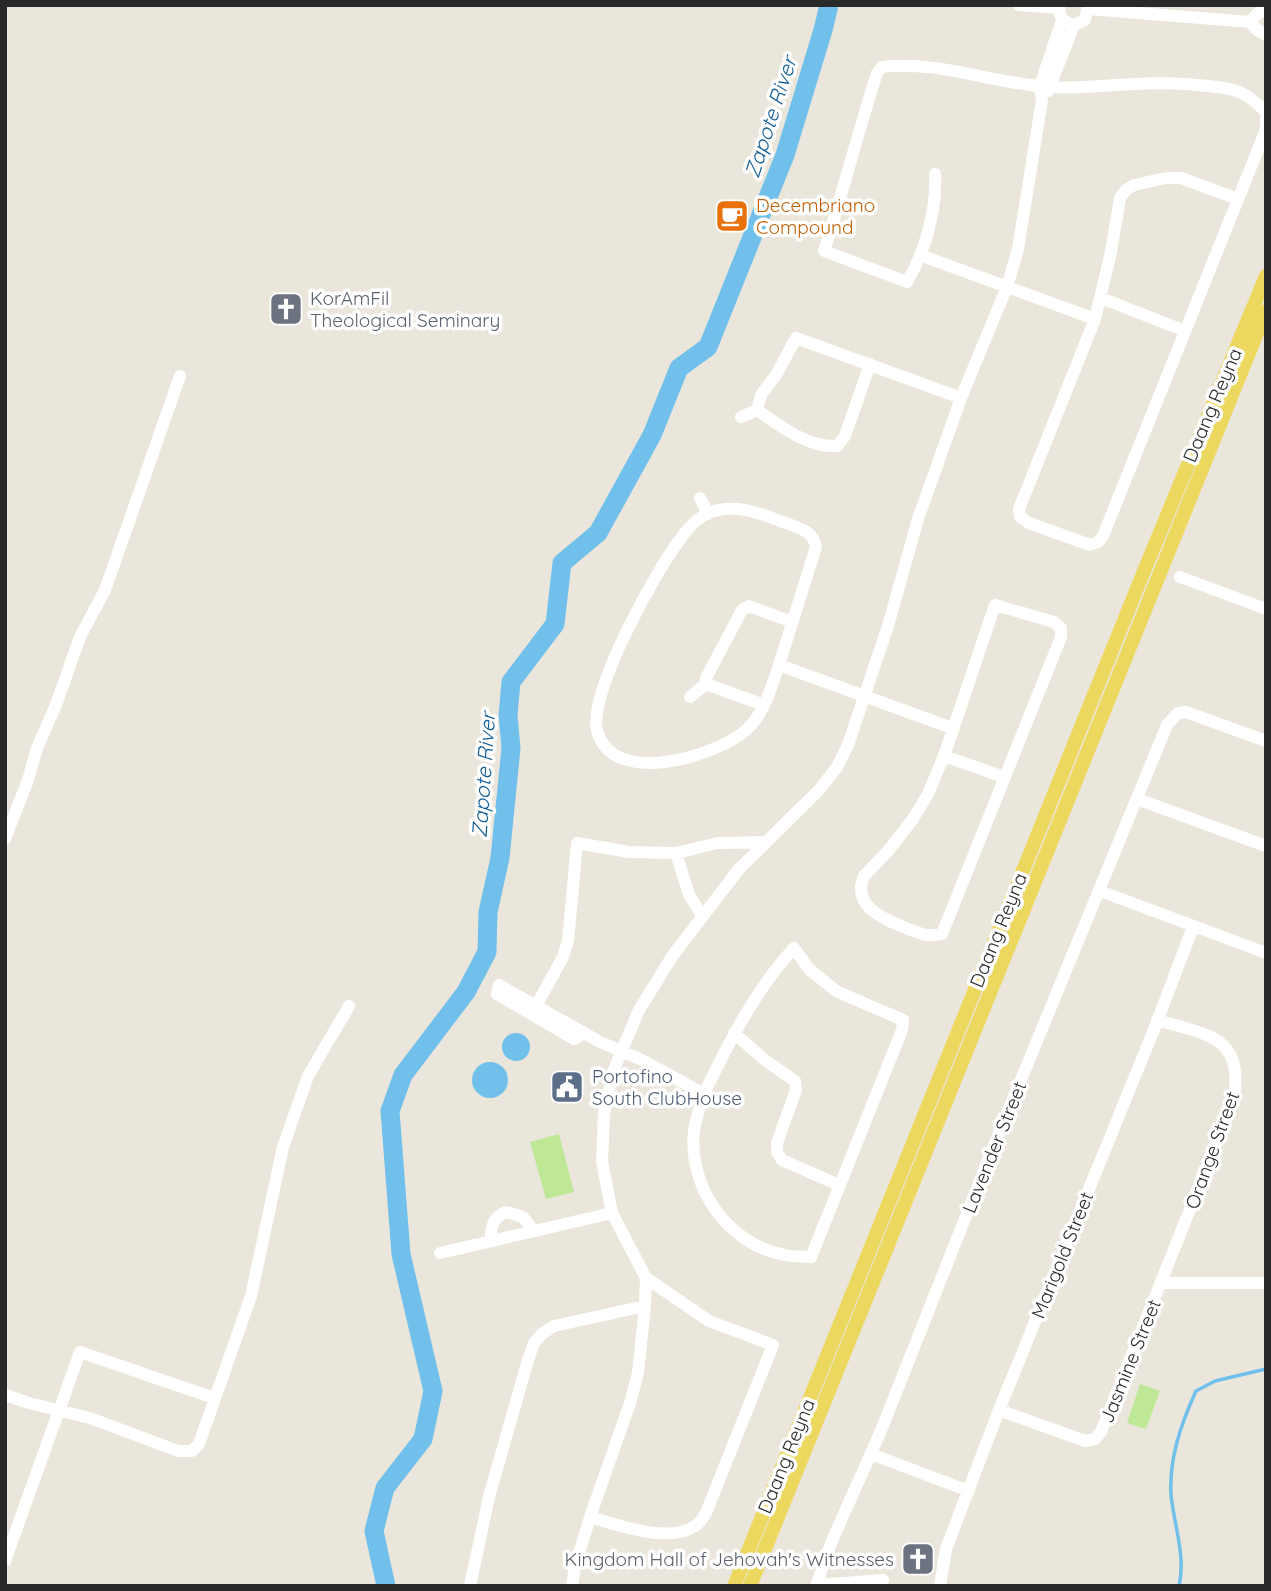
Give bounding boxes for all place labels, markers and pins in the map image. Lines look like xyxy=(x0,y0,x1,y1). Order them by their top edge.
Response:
place label: Decembriano Compound xyxy=(756,193,875,239)
cafe icon: Decembriano Compound xyxy=(713,197,751,235)
place label: KorAmFil Theological Seminary xyxy=(310,286,500,332)
church icon: KorAmFil Theological Seminary xyxy=(267,290,305,328)
place label: Portofino South ClubHouse xyxy=(592,1064,742,1110)
public building icon: Portofino South ClubHouse xyxy=(548,1068,586,1106)
church icon: Kingdom Hall of Jehovah's Witnesses xyxy=(899,1540,937,1578)
place label: Kingdom Hall of Jehovah's Witnesses xyxy=(565,1547,894,1571)

